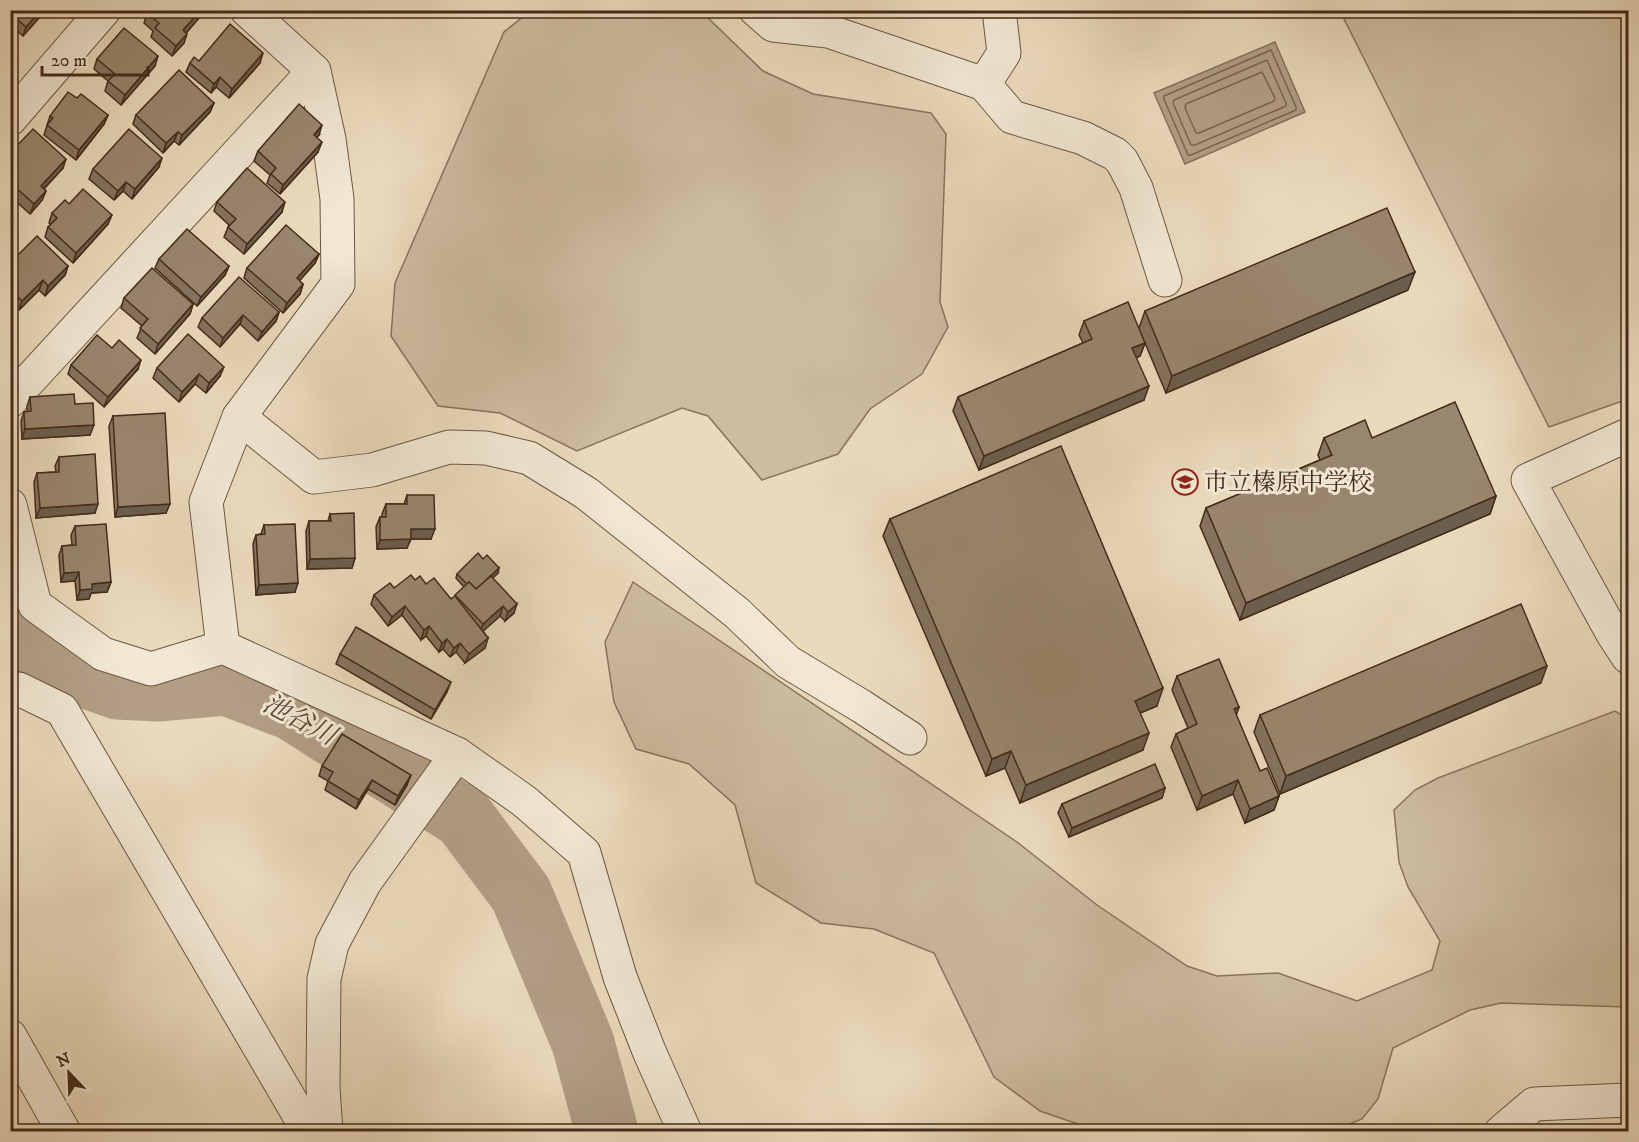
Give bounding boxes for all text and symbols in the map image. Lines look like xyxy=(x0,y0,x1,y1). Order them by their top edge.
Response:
scale bar xyxy=(42,39,148,77)
text: 20 m xyxy=(51,50,87,72)
school or university icon: 市立榛原中学校 xyxy=(1170,467,1200,497)
place label: 市立榛原中学校 xyxy=(1204,468,1372,498)
water label: 池谷川 xyxy=(257,687,344,755)
north arrow xyxy=(39,1043,99,1103)
text: N xyxy=(54,1048,73,1072)

